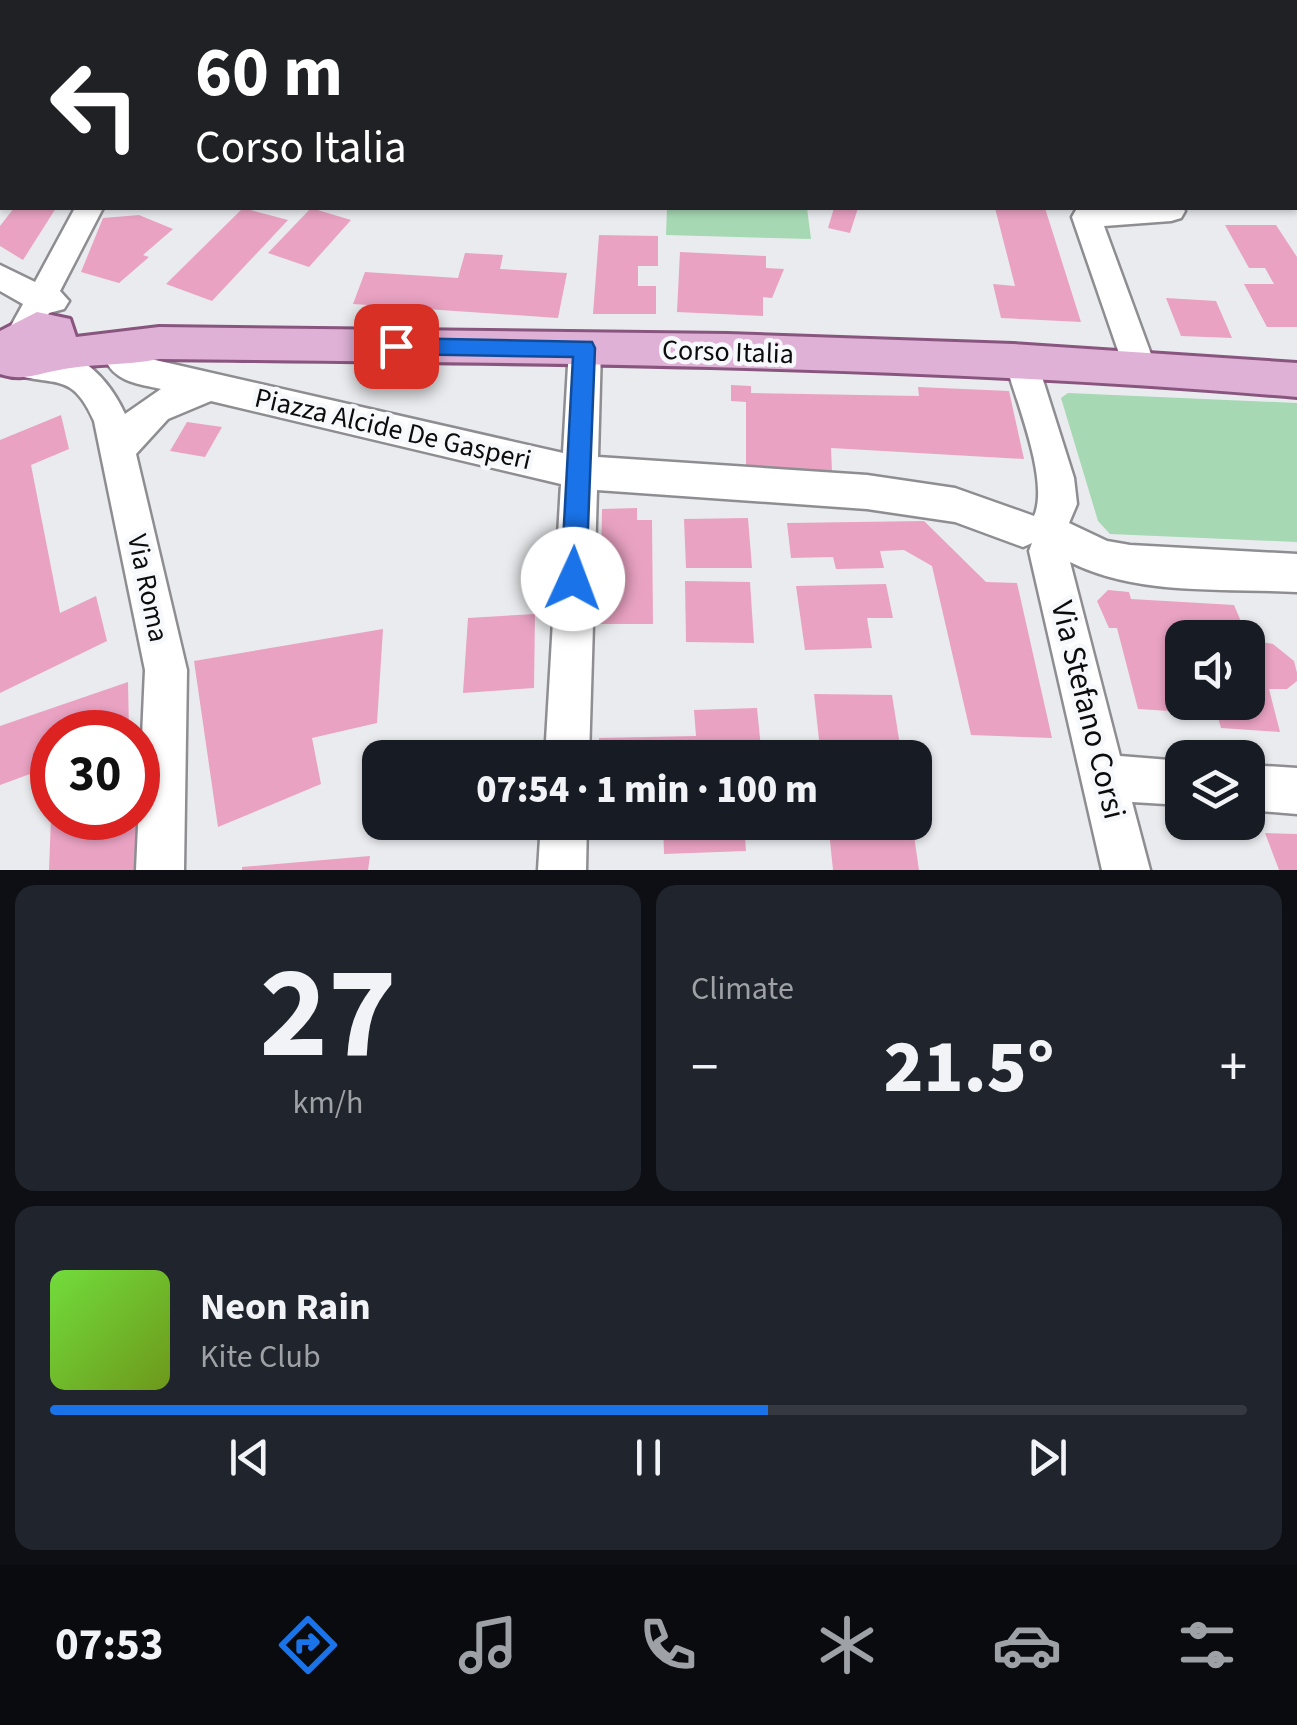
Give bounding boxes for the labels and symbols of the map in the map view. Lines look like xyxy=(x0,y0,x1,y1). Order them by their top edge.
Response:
pin xyxy=(354,304,439,389)
street label: Corso Italia xyxy=(661,330,795,374)
street label: Piazza Alcide De Gasperi xyxy=(251,378,535,480)
position arrow xyxy=(521,527,625,631)
street label: Via Roma xyxy=(117,530,179,646)
street label: Via Stefano Corsi xyxy=(1039,596,1137,824)
speed limit sign: 30 xyxy=(30,710,160,840)

